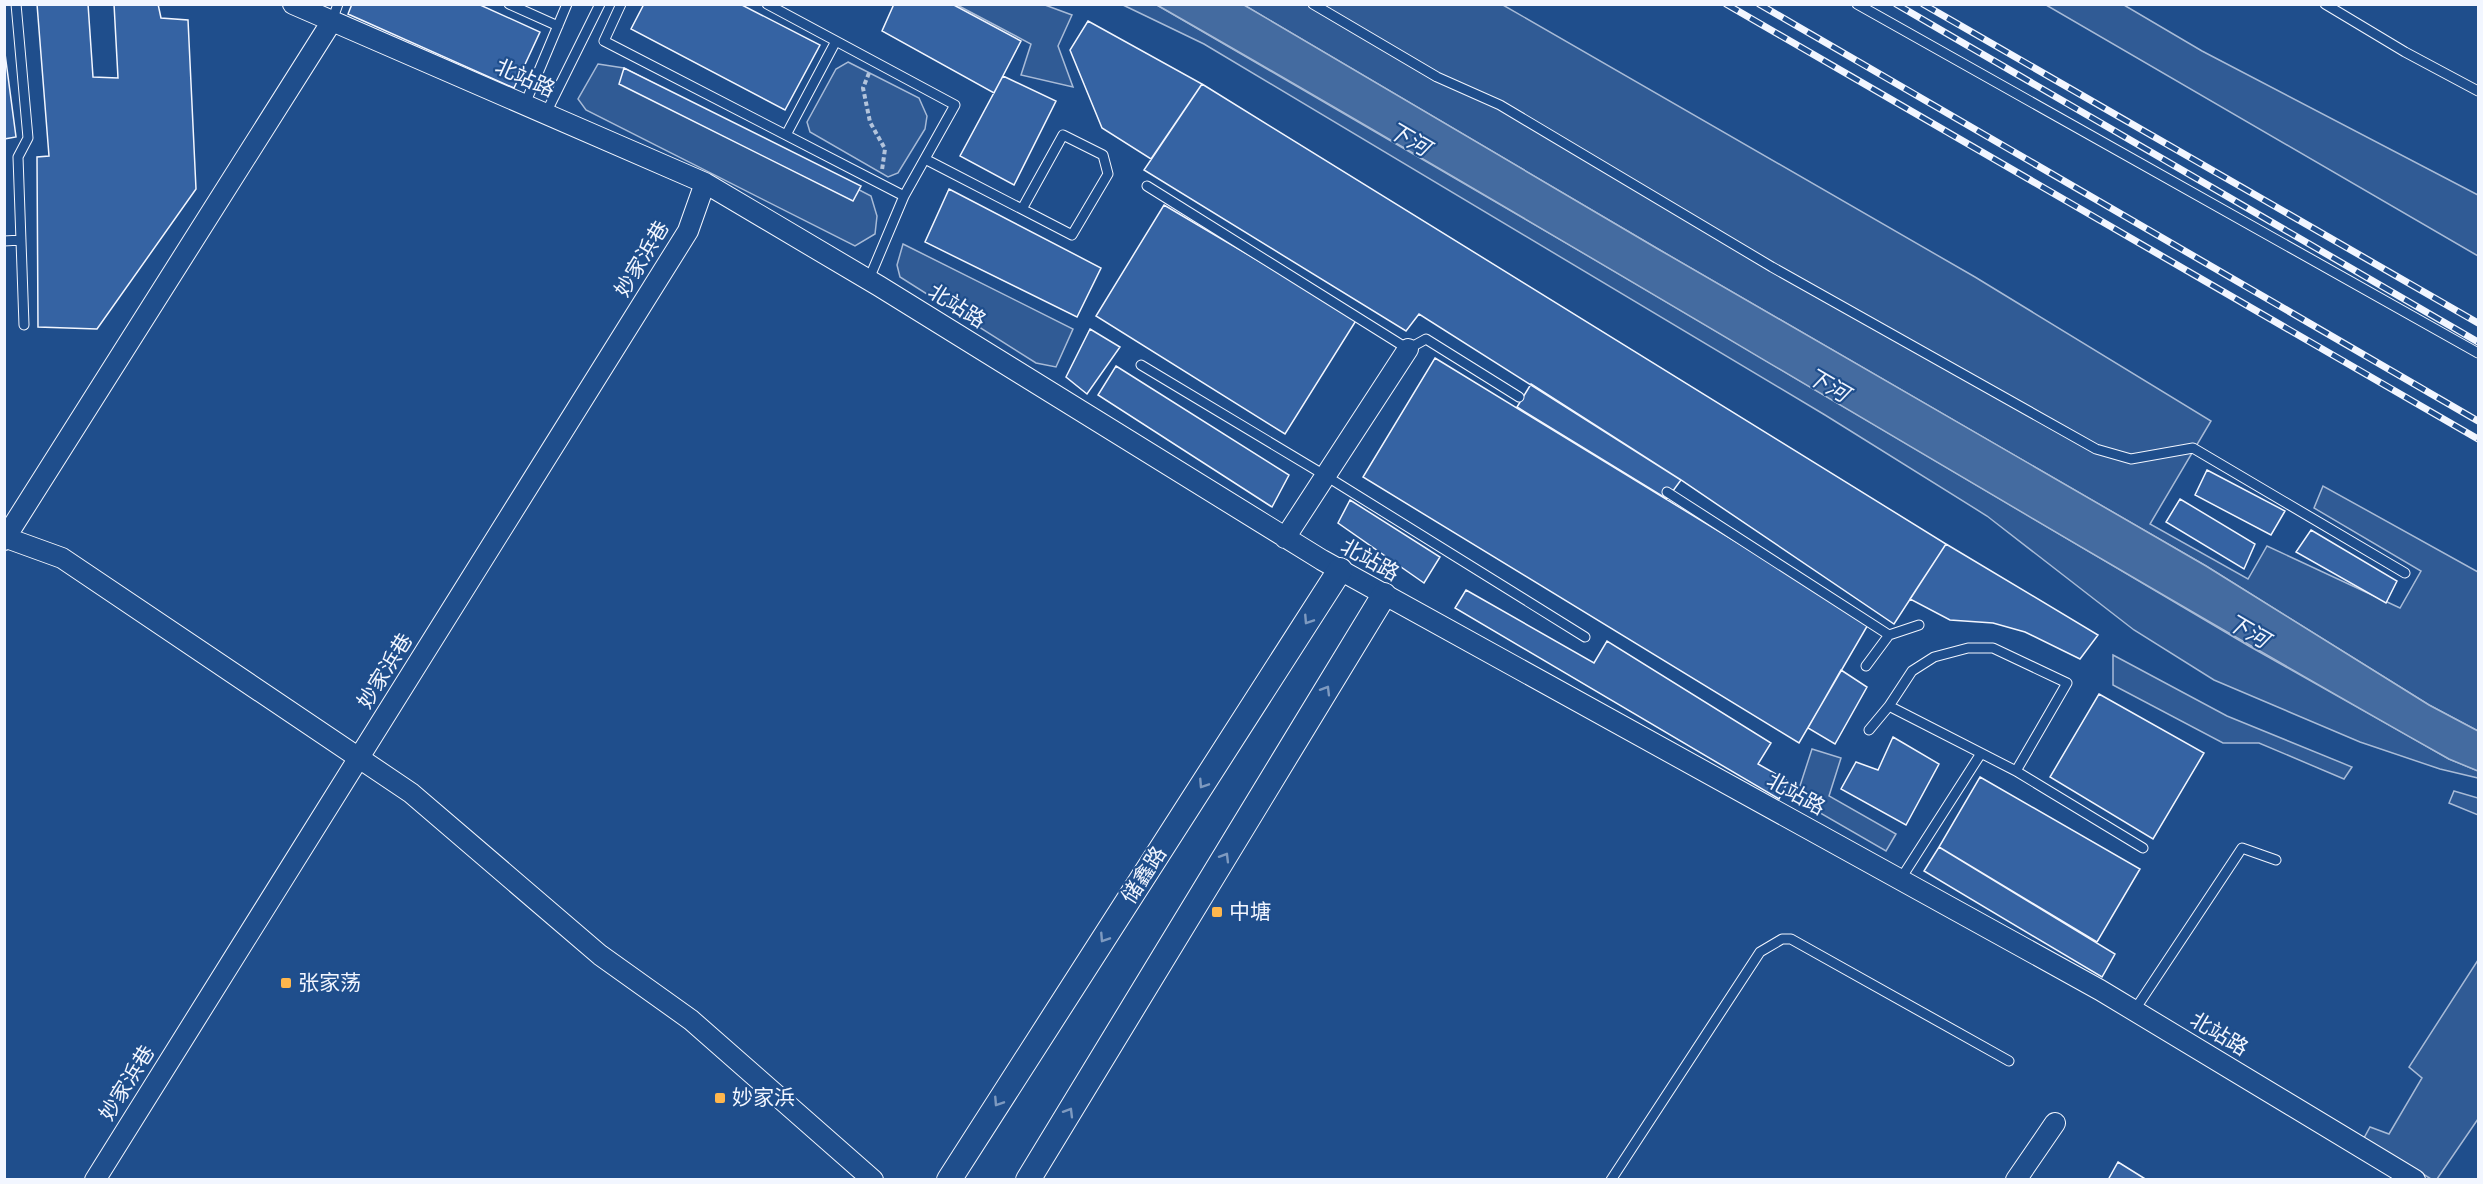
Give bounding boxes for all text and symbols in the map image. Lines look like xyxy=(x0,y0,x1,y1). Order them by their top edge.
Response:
street label: 北站路 xyxy=(491,53,559,103)
water label: 下河 xyxy=(1383,116,1438,164)
street label: 妙家浜巷 xyxy=(609,216,675,302)
street label: 北站路 xyxy=(923,278,991,334)
water label: 下河 xyxy=(1802,362,1857,410)
street label: 北站路 xyxy=(1336,533,1404,587)
water label: 下河 xyxy=(2222,608,2277,656)
one-way arrow xyxy=(1304,614,1316,624)
street label: 妙家浜巷 xyxy=(352,628,418,714)
one-way arrow xyxy=(1319,686,1331,696)
street label: 北站路 xyxy=(1762,767,1830,821)
one-way arrow xyxy=(1199,777,1210,788)
street label: 储鑫路 xyxy=(1116,842,1172,908)
one-way arrow xyxy=(1217,853,1229,863)
place label: 中塘 xyxy=(1229,899,1271,925)
marker: 中塘 xyxy=(1210,905,1224,919)
one-way arrow xyxy=(1099,932,1111,942)
place label: 张家荡 xyxy=(298,970,361,996)
marker: 张家荡 xyxy=(279,976,293,990)
street label: 北站路 xyxy=(2185,1007,2253,1061)
street label: 妙家浜巷 xyxy=(94,1040,160,1126)
place label: 妙家浜 xyxy=(732,1085,795,1111)
marker: 妙家浜 xyxy=(713,1091,727,1105)
one-way arrow xyxy=(995,1096,1006,1107)
one-way arrow xyxy=(1061,1108,1073,1118)

